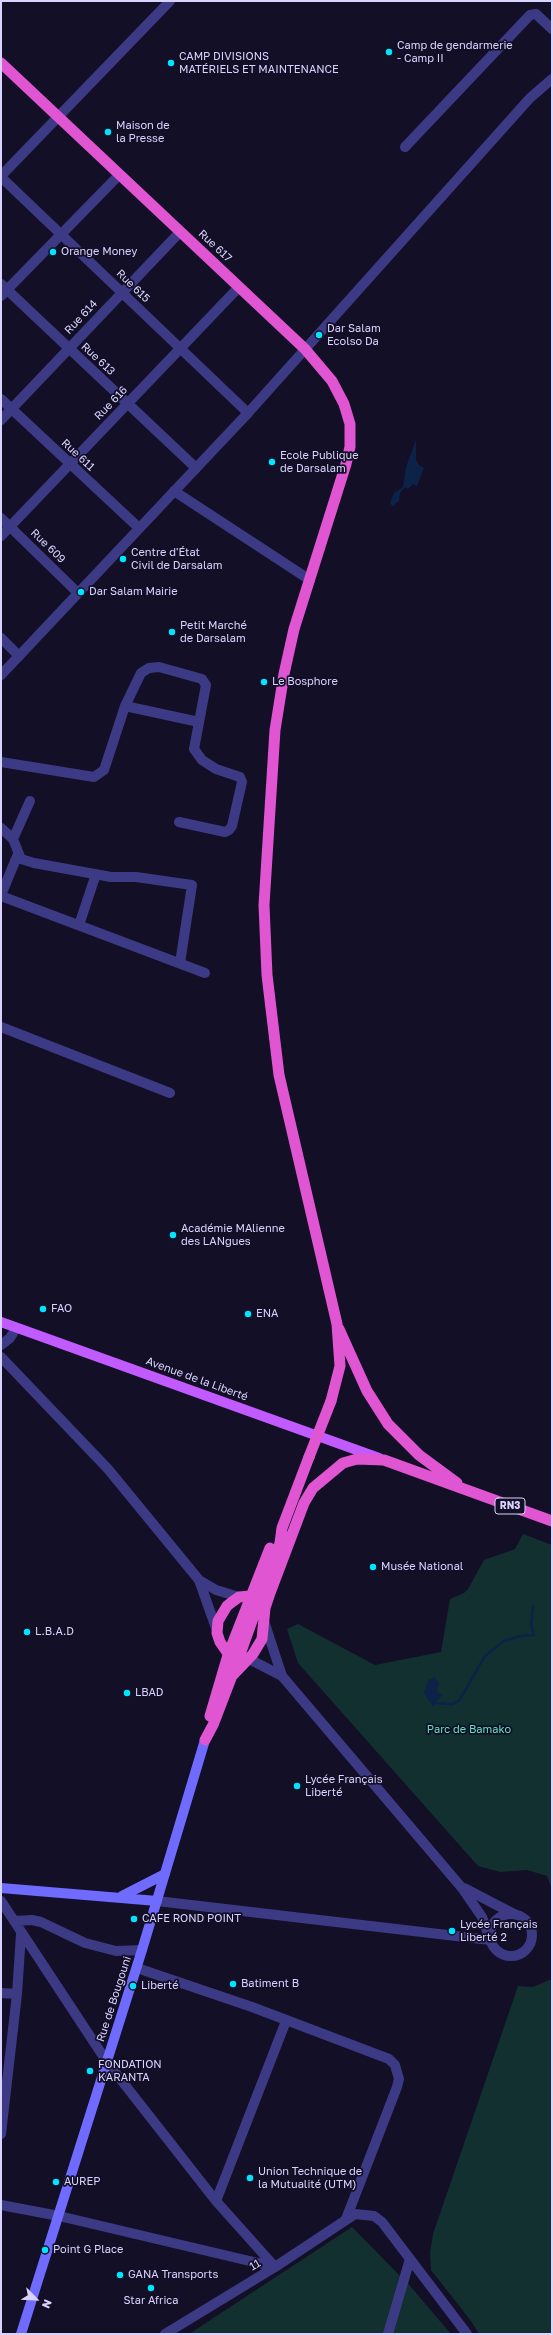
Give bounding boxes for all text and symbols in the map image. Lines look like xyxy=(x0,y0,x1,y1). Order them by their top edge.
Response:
place label: Camp de gendarmerie - Camp II xyxy=(397,39,513,65)
marker: Camp de gendarmerie - Camp II xyxy=(384,47,394,57)
place label: CAMP DIVISIONS MATÉRIELS ET MAINTENANCE xyxy=(179,50,339,76)
marker: CAMP DIVISIONS MATÉRIELS ET MAINTENANCE xyxy=(166,58,176,68)
place label: Maison de la Presse xyxy=(116,119,170,145)
marker: Maison de la Presse xyxy=(103,127,113,137)
street label: Rue 617 xyxy=(196,227,234,265)
place label: Orange Money xyxy=(61,245,137,259)
marker: Orange Money xyxy=(48,247,58,257)
street label: Rue 615 xyxy=(114,267,152,305)
street label: Rue 614 xyxy=(62,297,100,337)
place label: Dar Salam Ecolso Da xyxy=(327,322,381,348)
marker: Dar Salam Ecolso Da xyxy=(314,330,324,340)
street label: Rue 613 xyxy=(78,340,118,378)
street label: Rue 616 xyxy=(92,383,130,423)
street label: Rue 611 xyxy=(59,436,97,474)
place label: Ecole Publique de Darsalam xyxy=(280,449,359,475)
marker: Ecole Publique de Darsalam xyxy=(267,457,277,467)
street label: Rue 609 xyxy=(28,526,68,566)
place label: Centre d'État Civil de Darsalam xyxy=(131,546,222,572)
marker: Centre d'État Civil de Darsalam xyxy=(118,554,128,564)
place label: Dar Salam Mairie xyxy=(89,585,178,599)
marker: Dar Salam Mairie xyxy=(76,587,86,597)
place label: Petit Marché de Darsalam xyxy=(180,619,247,645)
marker: Petit Marché de Darsalam xyxy=(167,627,177,637)
place label: Le Bosphore xyxy=(272,675,338,689)
marker: Le Bosphore xyxy=(259,677,269,687)
place label: Académie MAlienne des LANgues xyxy=(181,1222,285,1248)
marker: Académie MAlienne des LANgues xyxy=(168,1230,178,1240)
place label: FAO xyxy=(51,1302,72,1316)
marker: FAO xyxy=(38,1304,48,1314)
place label: ENA xyxy=(256,1307,278,1321)
marker: ENA xyxy=(243,1309,253,1319)
street label: Avenue de la Liberté xyxy=(144,1354,250,1404)
road number: RN3 xyxy=(495,1498,525,1514)
place label: Musée National xyxy=(381,1560,463,1574)
marker: Musée National xyxy=(368,1562,378,1572)
place label: L.B.A.D xyxy=(35,1625,74,1639)
marker: L.B.A.D xyxy=(22,1627,32,1637)
place label: LBAD xyxy=(135,1686,163,1700)
marker: LBAD xyxy=(122,1688,132,1698)
park label: Parc de Bamako xyxy=(427,1723,511,1737)
place label: Lycée Français Liberté xyxy=(305,1773,383,1799)
marker: Lycée Français Liberté xyxy=(292,1781,302,1791)
place label: CAFE ROND POINT xyxy=(142,1912,241,1926)
marker: CAFE ROND POINT xyxy=(129,1914,139,1924)
place label: Lycée Français Liberté 2 xyxy=(460,1918,538,1944)
marker: Lycée Français Liberté 2 xyxy=(447,1926,457,1936)
street label: Rue de Bougouni xyxy=(94,1954,134,2044)
place label: Batiment B xyxy=(241,1977,299,1991)
place label: Liberté xyxy=(141,1979,179,1993)
marker: Batiment B xyxy=(228,1979,238,1989)
marker: Liberté xyxy=(128,1981,138,1991)
place label: FONDATION KARANTA xyxy=(98,2058,162,2084)
marker: FONDATION KARANTA xyxy=(85,2066,95,2076)
place label: Union Technique de la Mutualité (UTM) xyxy=(258,2165,362,2191)
marker: Union Technique de la Mutualité (UTM) xyxy=(245,2173,255,2183)
place label: AUREP xyxy=(64,2175,100,2189)
marker: AUREP xyxy=(51,2177,61,2187)
place label: Point G Place xyxy=(53,2243,123,2257)
marker: Point G Place xyxy=(40,2245,50,2255)
street label: 11 xyxy=(247,2257,263,2273)
place label: GANA Transports xyxy=(128,2268,218,2282)
marker: GANA Transports xyxy=(115,2270,125,2280)
north arrow xyxy=(16,2279,56,2319)
marker: Star Africa xyxy=(146,2283,156,2293)
place label: Star Africa xyxy=(123,2294,179,2308)
text: N xyxy=(40,2298,55,2311)

